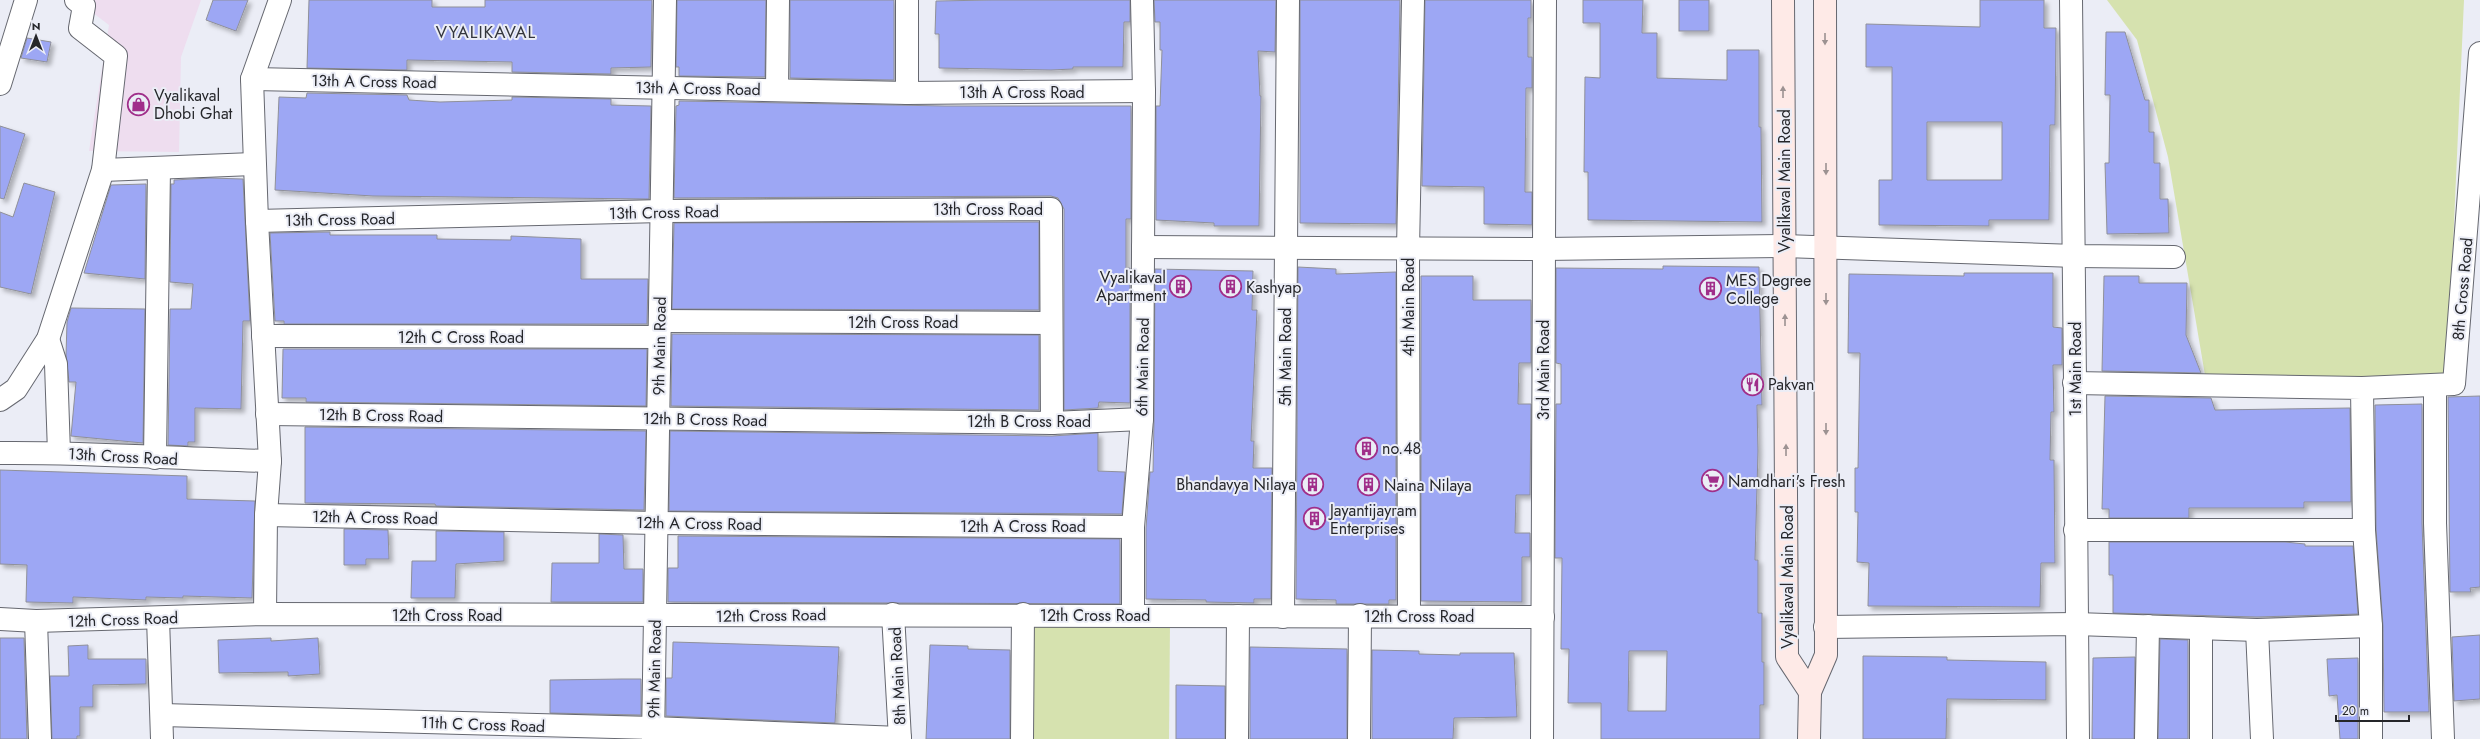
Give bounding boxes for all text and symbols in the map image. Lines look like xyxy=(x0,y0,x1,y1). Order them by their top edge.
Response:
north arrow xyxy=(16,16,56,56)
text: N xyxy=(32,18,40,34)
district label: VYALIKAVAL xyxy=(436,20,536,44)
one-way arrow xyxy=(1822,33,1828,46)
street label: 13th A Cross Road xyxy=(311,69,437,94)
street label: 13th A Cross Road xyxy=(635,76,761,101)
street label: 13th A Cross Road xyxy=(959,81,1085,104)
place label: Vyalikaval Dhobi Ghat xyxy=(154,84,233,125)
one-way arrow xyxy=(1780,85,1786,98)
shop icon: Vyalikaval Dhobi Ghat xyxy=(125,91,151,117)
street label: Vyalikaval Main Road xyxy=(1773,109,1796,253)
one-way arrow xyxy=(1823,163,1829,176)
street label: 13th Cross Road xyxy=(933,198,1043,221)
street label: 13th Cross Road xyxy=(609,200,719,225)
street label: 13th Cross Road xyxy=(285,207,395,232)
street label: 8th Cross Road xyxy=(2447,237,2478,341)
street label: 4th Main Road xyxy=(1397,258,1420,356)
place label: Vyalikaval Apartment xyxy=(1096,266,1166,307)
place label: MES Degree College xyxy=(1726,269,1811,310)
building icon: Vyalikaval Apartment xyxy=(1168,273,1194,299)
building icon: Kashyap xyxy=(1218,274,1244,300)
place label: Kashyap xyxy=(1246,276,1301,299)
building icon: MES Degree College xyxy=(1698,276,1724,302)
one-way arrow xyxy=(1823,293,1829,306)
street label: 9th Main Road xyxy=(647,296,672,396)
street label: 5th Main Road xyxy=(1274,308,1297,406)
street label: 12th Cross Road xyxy=(848,311,958,334)
one-way arrow xyxy=(1782,313,1788,326)
street label: 6th Main Road xyxy=(1130,317,1155,417)
street label: 3rd Main Road xyxy=(1532,320,1555,420)
street label: 1st Main Road xyxy=(2064,322,2087,416)
street label: 12th C Cross Road xyxy=(398,326,524,349)
restaurant icon: Pakvan xyxy=(1740,371,1766,397)
place label: Pakvan xyxy=(1768,373,1814,396)
street label: 12th B Cross Road xyxy=(319,403,443,428)
street label: 12th B Cross Road xyxy=(643,407,767,432)
street label: 12th B Cross Road xyxy=(967,410,1091,433)
one-way arrow xyxy=(1823,423,1829,436)
building icon: no.48 xyxy=(1354,435,1380,461)
place label: no.48 xyxy=(1382,437,1421,460)
street label: 13th Cross Road xyxy=(67,442,179,471)
one-way arrow xyxy=(1783,443,1789,456)
supermarket icon: Namdhari's Fresh xyxy=(1700,468,1726,494)
place label: Namdhari's Fresh xyxy=(1728,470,1846,493)
building icon: Bhandavya Nilaya xyxy=(1299,471,1325,497)
building icon: Naina Nilaya xyxy=(1356,472,1382,498)
place label: Bhandavya Nilaya xyxy=(1176,473,1296,496)
place label: Naina Nilaya xyxy=(1384,474,1472,497)
place label: Jayantijayram Enterprises xyxy=(1328,499,1417,540)
street label: 12th A Cross Road xyxy=(312,505,438,530)
street label: Vyalikaval Main Road xyxy=(1776,505,1799,649)
building icon: Jayantijayram Enterprises xyxy=(1301,506,1327,532)
street label: 12th A Cross Road xyxy=(636,511,762,536)
street label: 12th A Cross Road xyxy=(960,515,1086,538)
street label: 12th Cross Road xyxy=(716,603,826,628)
street label: 12th Cross Road xyxy=(392,604,502,627)
street label: 12th Cross Road xyxy=(1040,604,1150,627)
street label: 12th Cross Road xyxy=(1364,605,1474,628)
street label: 12th Cross Road xyxy=(67,606,179,633)
street label: 9th Main Road xyxy=(642,619,667,719)
street label: 8th Main Road xyxy=(883,626,912,726)
scale bar xyxy=(2336,697,2409,723)
text: 20 m xyxy=(2342,702,2369,720)
street label: 11th C Cross Road xyxy=(420,711,546,738)

